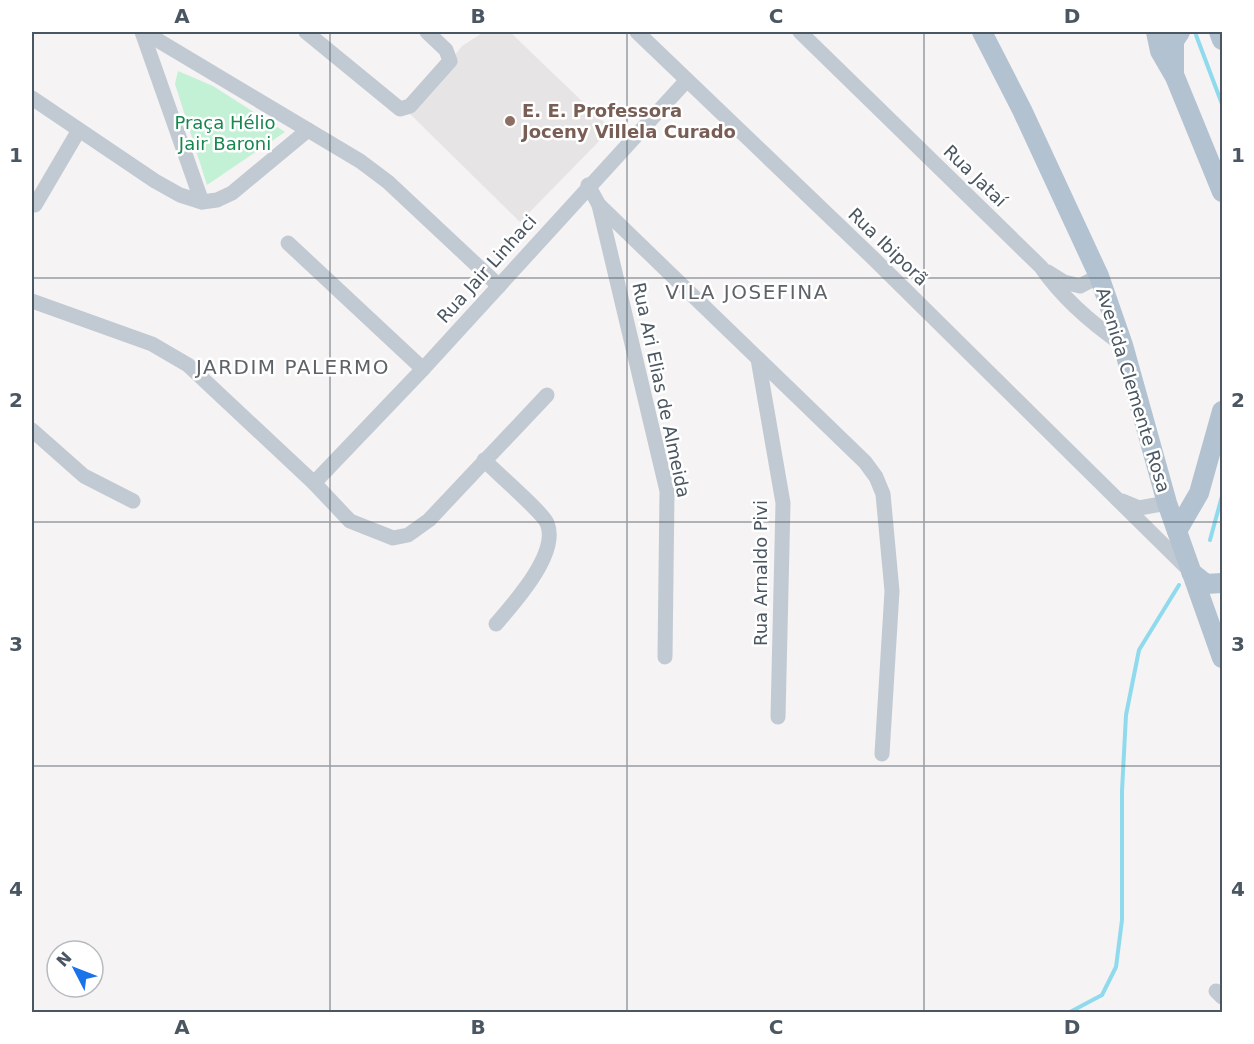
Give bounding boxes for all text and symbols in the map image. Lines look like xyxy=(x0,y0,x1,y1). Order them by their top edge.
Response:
text: A xyxy=(174,4,190,28)
text: B xyxy=(470,4,486,28)
text: C xyxy=(769,4,783,28)
text: D xyxy=(1064,4,1080,28)
place label: E. E. Professora Joceny Villela Curado xyxy=(520,100,736,142)
park label: Praça Hélio Jair Baroni xyxy=(174,112,276,154)
marker: E. E. Professora Joceny Villela Curado xyxy=(503,114,517,128)
street label: Rua Jataí xyxy=(940,141,1012,211)
text: 1 xyxy=(9,143,23,167)
text: 1 xyxy=(1231,143,1245,167)
street label: Rua Ibiporã xyxy=(844,203,932,290)
street label: Rua Jair Linhaci xyxy=(433,210,541,327)
street label: Rua Ari Elias de Almeida xyxy=(628,280,695,499)
district label: VILA JOSEFINA xyxy=(665,280,829,304)
street label: Avenida Clemente Rosa xyxy=(1092,285,1175,495)
district label: JARDIM PALERMO xyxy=(194,355,390,379)
text: 2 xyxy=(9,388,23,412)
text: 2 xyxy=(1231,388,1245,412)
street label: Rua Arnaldo Pivi xyxy=(750,500,771,646)
text: 3 xyxy=(9,632,23,656)
text: 3 xyxy=(1231,632,1245,656)
text: 4 xyxy=(9,877,23,901)
text: 4 xyxy=(1231,877,1245,901)
north arrow xyxy=(45,939,105,999)
text: N xyxy=(53,948,76,971)
text: A xyxy=(174,1015,190,1039)
text: B xyxy=(470,1015,486,1039)
text: C xyxy=(769,1015,783,1039)
text: D xyxy=(1064,1015,1080,1039)

